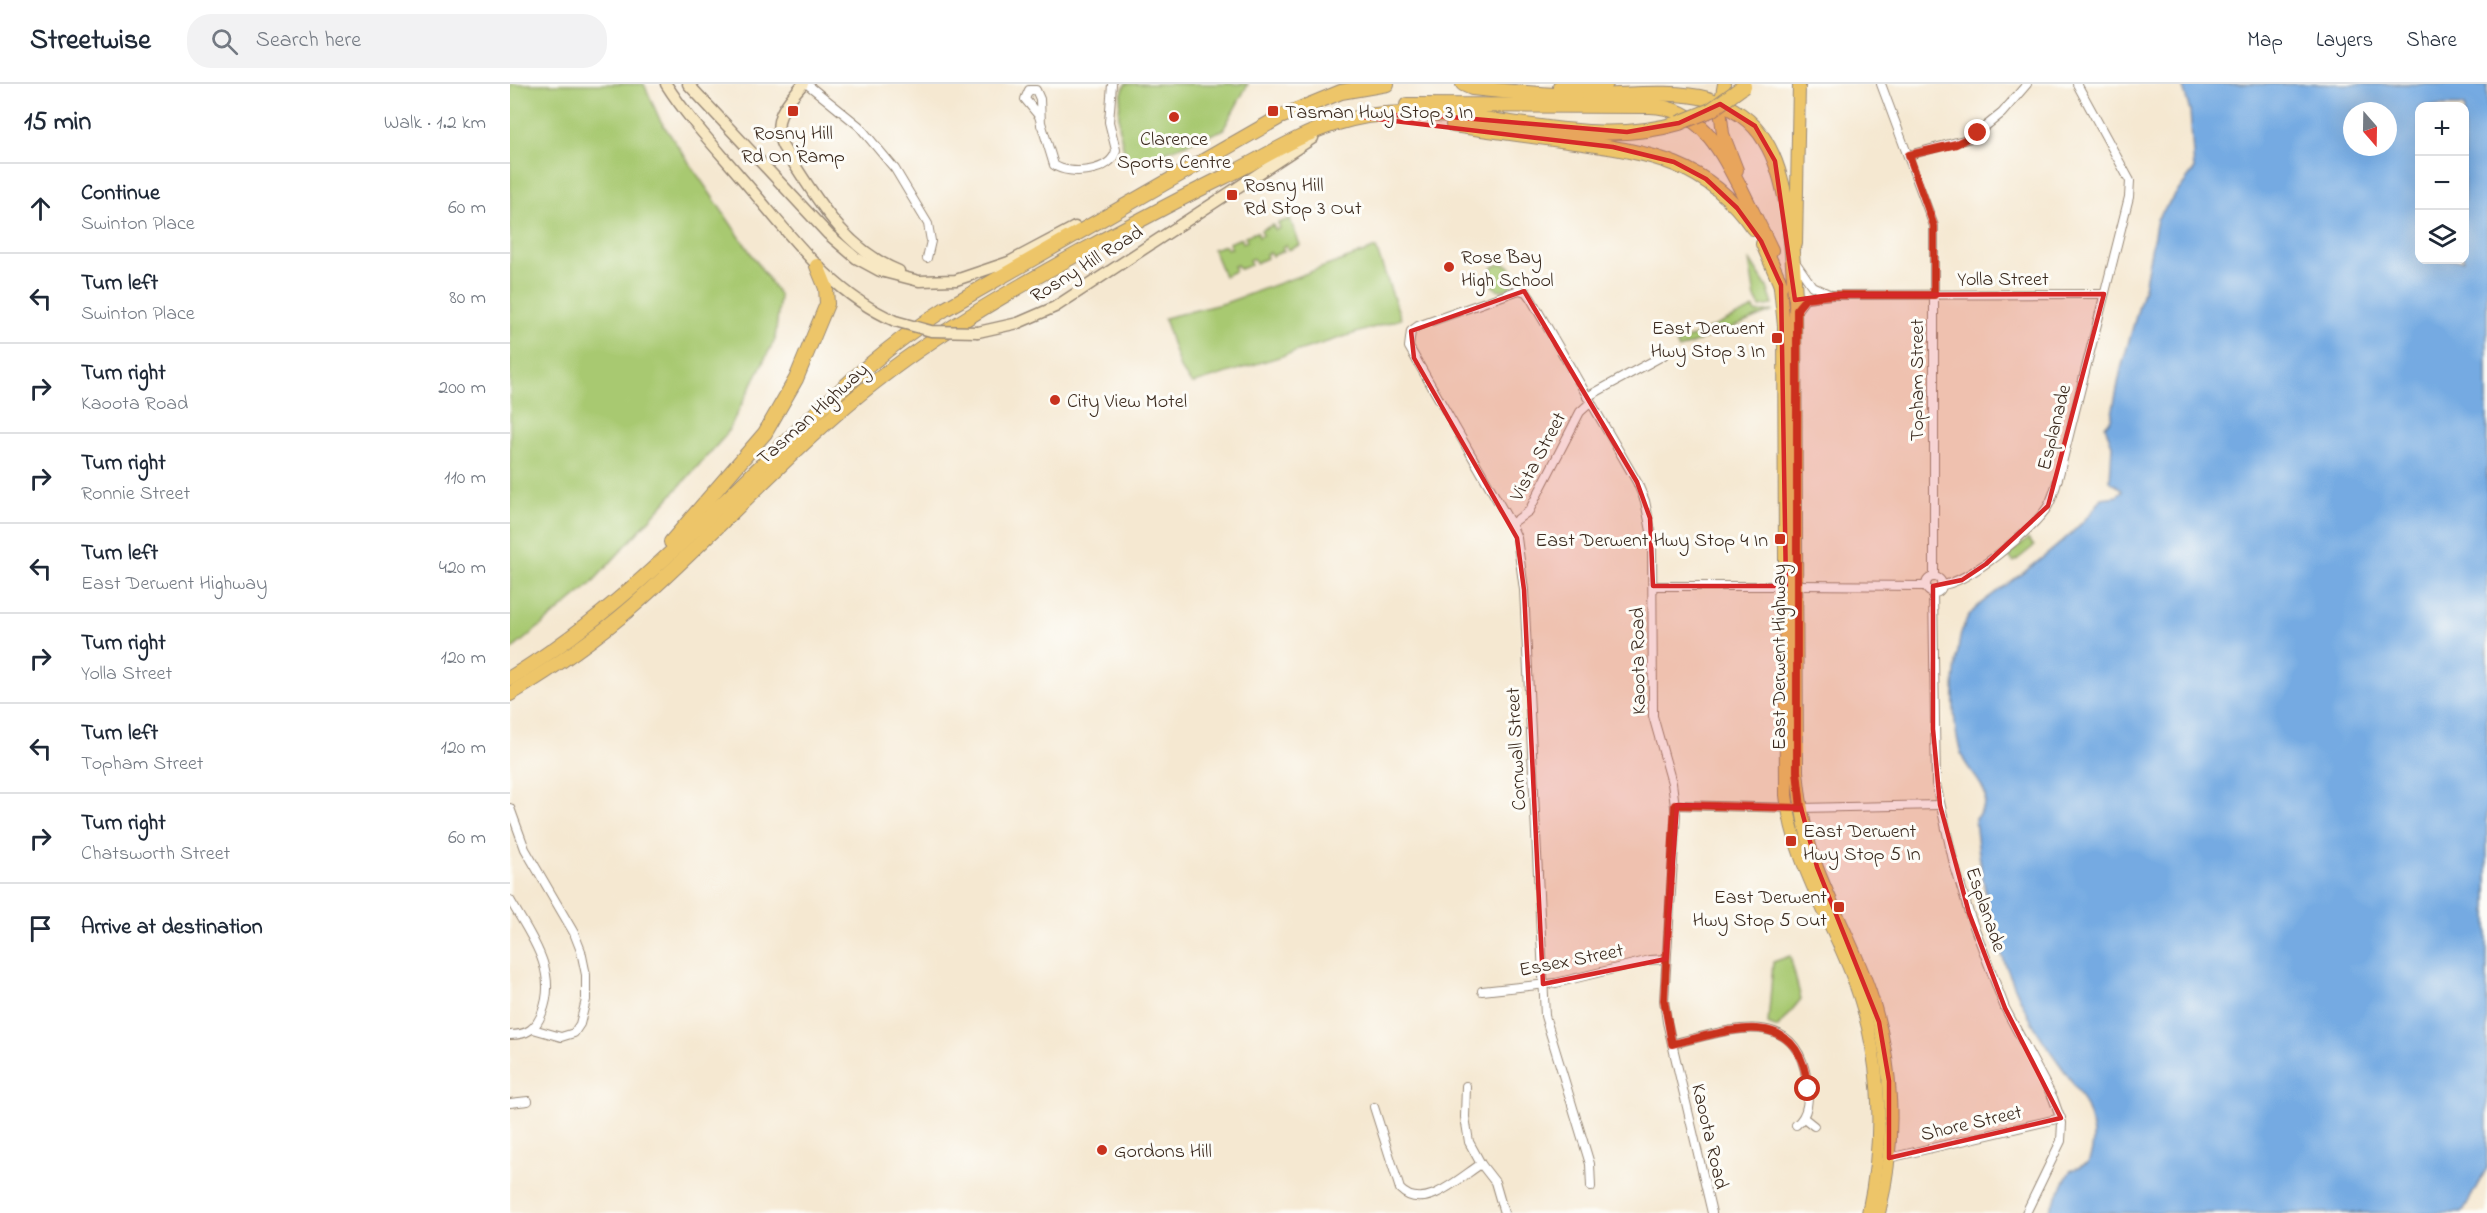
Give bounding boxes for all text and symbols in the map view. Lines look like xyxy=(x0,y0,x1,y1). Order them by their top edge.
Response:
search box xyxy=(187,14,607,68)
text: Streetwise xyxy=(30,21,151,62)
icon: search xyxy=(208,25,241,58)
text: Search here xyxy=(256,25,361,57)
text: Map xyxy=(2247,26,2283,56)
text: Layers xyxy=(2316,26,2373,56)
text: Share xyxy=(2406,26,2457,56)
place label: Tasman Hwy Stop 3 In xyxy=(1285,99,1473,128)
north arrow xyxy=(2343,102,2397,156)
map controls xyxy=(2415,102,2469,264)
button: + xyxy=(2415,102,2469,156)
text: 15 min xyxy=(24,104,91,142)
marker: Rosny Hill Rd On Ramp xyxy=(786,104,800,118)
marker: Tasman Hwy Stop 3 In xyxy=(1266,104,1280,118)
text: Walk · 1.2 km xyxy=(384,109,486,138)
marker: Clarence Sports Centre xyxy=(1167,110,1181,124)
route end xyxy=(1964,119,1990,145)
place label: Rosny Hill Rd On Ramp xyxy=(741,120,845,172)
place label: Clarence Sports Centre xyxy=(1117,126,1231,178)
button: − xyxy=(2415,156,2469,210)
place label: Rosny Hill Rd Stop 3 Out xyxy=(1244,172,1362,224)
text: Continue xyxy=(81,178,160,210)
marker: Rosny Hill Rd Stop 3 Out xyxy=(1225,188,1239,202)
icon: ahead xyxy=(24,192,57,225)
text: 60 m xyxy=(448,194,486,223)
text: Swinton Place xyxy=(81,210,195,239)
button: layers xyxy=(2415,210,2469,264)
street label: Rosny Hill Road xyxy=(1025,219,1149,311)
place label: Rose Bay High School xyxy=(1461,244,1554,297)
marker: Rose Bay High School xyxy=(1442,260,1456,274)
street label: Yolla Street xyxy=(1957,266,2049,295)
text: Turn left xyxy=(81,268,158,300)
icon: left xyxy=(24,282,57,315)
text: 80 m xyxy=(449,284,486,313)
text: Swinton Place xyxy=(81,300,195,329)
place label: East Derwent Hwy Stop 3 In xyxy=(1650,315,1765,367)
street label: Topham Street xyxy=(1904,318,1933,441)
marker: East Derwent Hwy Stop 3 In xyxy=(1770,331,1784,345)
street label: Tasman Highway xyxy=(751,357,877,474)
text: Turn right xyxy=(81,358,166,390)
icon: right xyxy=(24,372,57,405)
text: 200 m xyxy=(438,374,486,403)
street label: Esplanade xyxy=(2031,382,2080,474)
place label: City View Motel xyxy=(1067,388,1187,417)
text: Kaoota Road xyxy=(81,390,188,419)
marker: City View Motel xyxy=(1048,393,1062,407)
street label: Vista Street xyxy=(1503,407,1575,508)
text: Turn right xyxy=(81,448,166,480)
icon: right xyxy=(24,462,57,495)
text: 110 m xyxy=(444,464,486,493)
text: Ronnie Street xyxy=(81,480,190,509)
place label: East Derwent Hwy Stop 4 In xyxy=(1535,527,1768,556)
marker: East Derwent Hwy Stop 4 In xyxy=(1773,532,1787,546)
text: Turn left xyxy=(81,538,158,570)
icon: left xyxy=(24,552,57,585)
text: 420 m xyxy=(439,554,486,583)
street label: East Derwent Highway xyxy=(1766,564,1796,750)
text: East Derwent Highway xyxy=(81,570,267,599)
street label: Kaoota Road xyxy=(1624,607,1655,715)
text: Turn right xyxy=(81,628,166,660)
icon: right xyxy=(24,642,57,675)
text: 120 m xyxy=(441,644,486,673)
text: Yolla Street xyxy=(81,660,172,689)
street label: Cornwall Street xyxy=(1500,686,1535,811)
text: Turn left xyxy=(81,718,158,750)
icon: left xyxy=(24,732,57,765)
text: 120 m xyxy=(441,734,486,763)
text: Topham Street xyxy=(81,750,204,779)
text: Turn right xyxy=(81,808,166,840)
place label: East Derwent Hwy Stop 5 In xyxy=(1803,818,1921,870)
icon: right xyxy=(24,822,57,855)
text: 60 m xyxy=(448,824,486,853)
marker: East Derwent Hwy Stop 5 In xyxy=(1784,834,1798,848)
text: Chatsworth Street xyxy=(81,840,230,869)
street label: Esplanade xyxy=(1957,864,2013,956)
place label: East Derwent Hwy Stop 5 Out xyxy=(1693,884,1827,936)
marker: East Derwent Hwy Stop 5 Out xyxy=(1832,900,1846,914)
icon: arrive xyxy=(24,912,57,945)
text: Arrive at destination xyxy=(81,912,263,944)
street label: Essex Street xyxy=(1517,937,1626,986)
route start xyxy=(1794,1075,1820,1101)
street label: Kaoota Road xyxy=(1682,1081,1735,1192)
street label: Shore Street xyxy=(1918,1099,2025,1150)
place label: Gordons Hill xyxy=(1114,1138,1212,1167)
marker: Gordons Hill xyxy=(1095,1143,1109,1157)

